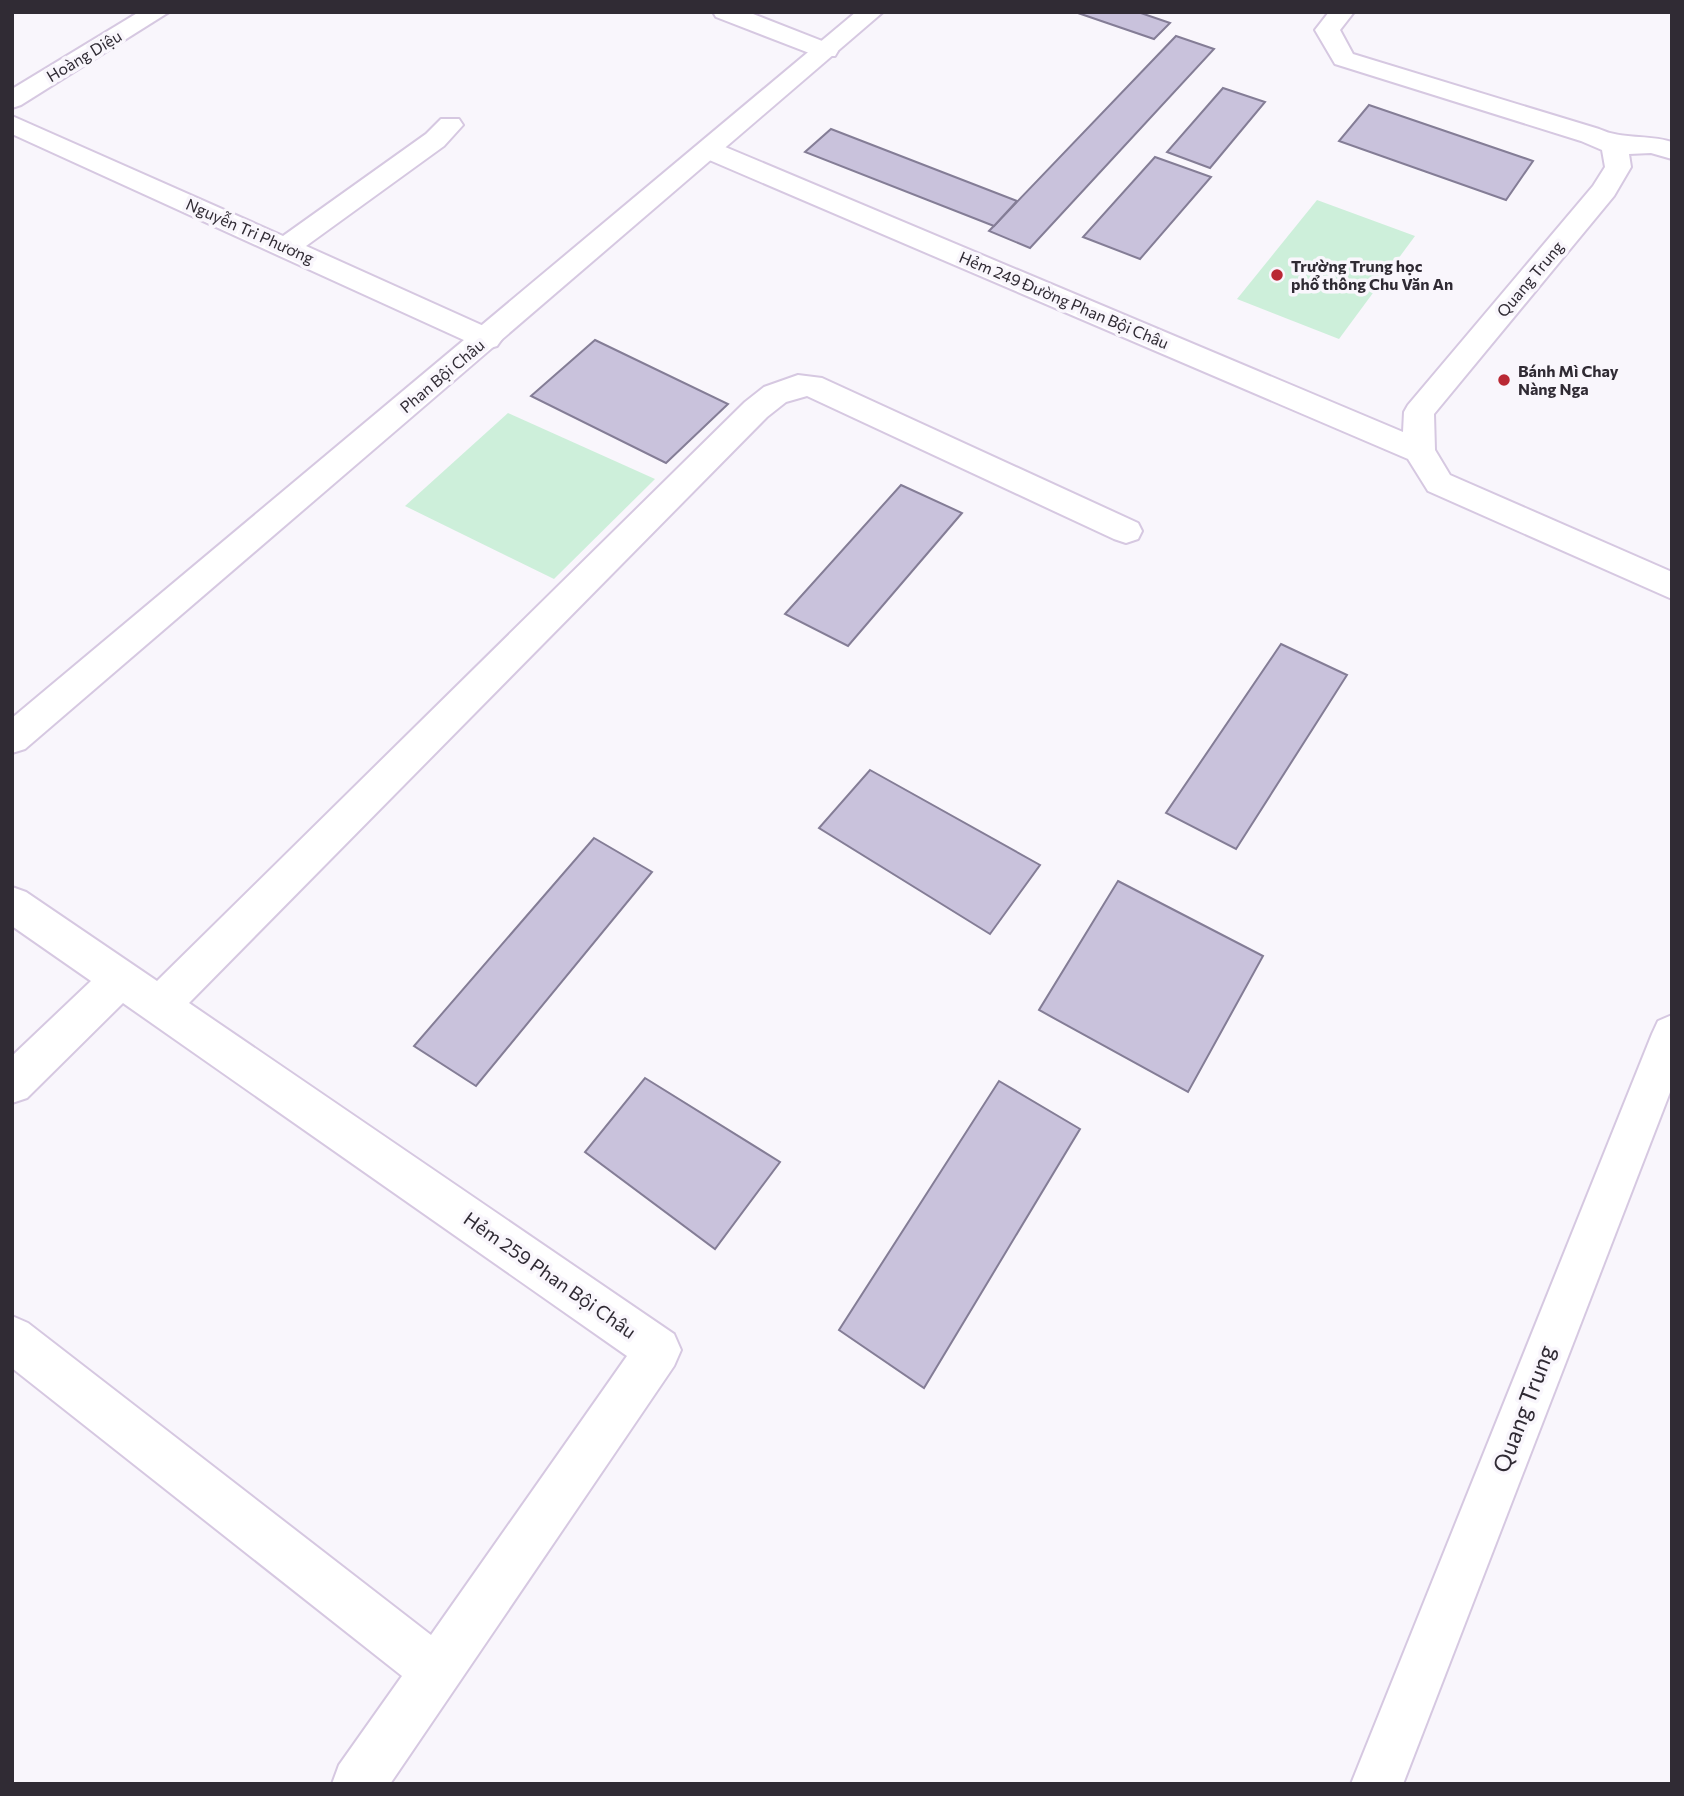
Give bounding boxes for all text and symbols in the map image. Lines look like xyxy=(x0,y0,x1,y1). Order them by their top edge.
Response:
street label: Hoàng Diệu xyxy=(43,26,125,85)
street label: Nguyễn Tri Phương xyxy=(183,194,317,267)
street label: Quang Trung xyxy=(1492,237,1567,321)
street label: Hẻm 249 Đường Phan Bội Châu xyxy=(957,247,1172,352)
place label: Trường Trung học phổ thông Chu Văn An xyxy=(1291,256,1453,293)
marker: Trường Trung học phổ thông Chu Văn An xyxy=(1269,267,1285,283)
street label: Phan Bội Châu xyxy=(396,335,488,416)
place label: Bánh Mì Chay Nàng Nga xyxy=(1518,361,1619,398)
marker: Bánh Mì Chay Nàng Nga xyxy=(1496,372,1512,388)
street label: Hẻm 259 Phan Bội Châu xyxy=(460,1206,641,1343)
street label: Quang Trung xyxy=(1486,1341,1560,1476)

